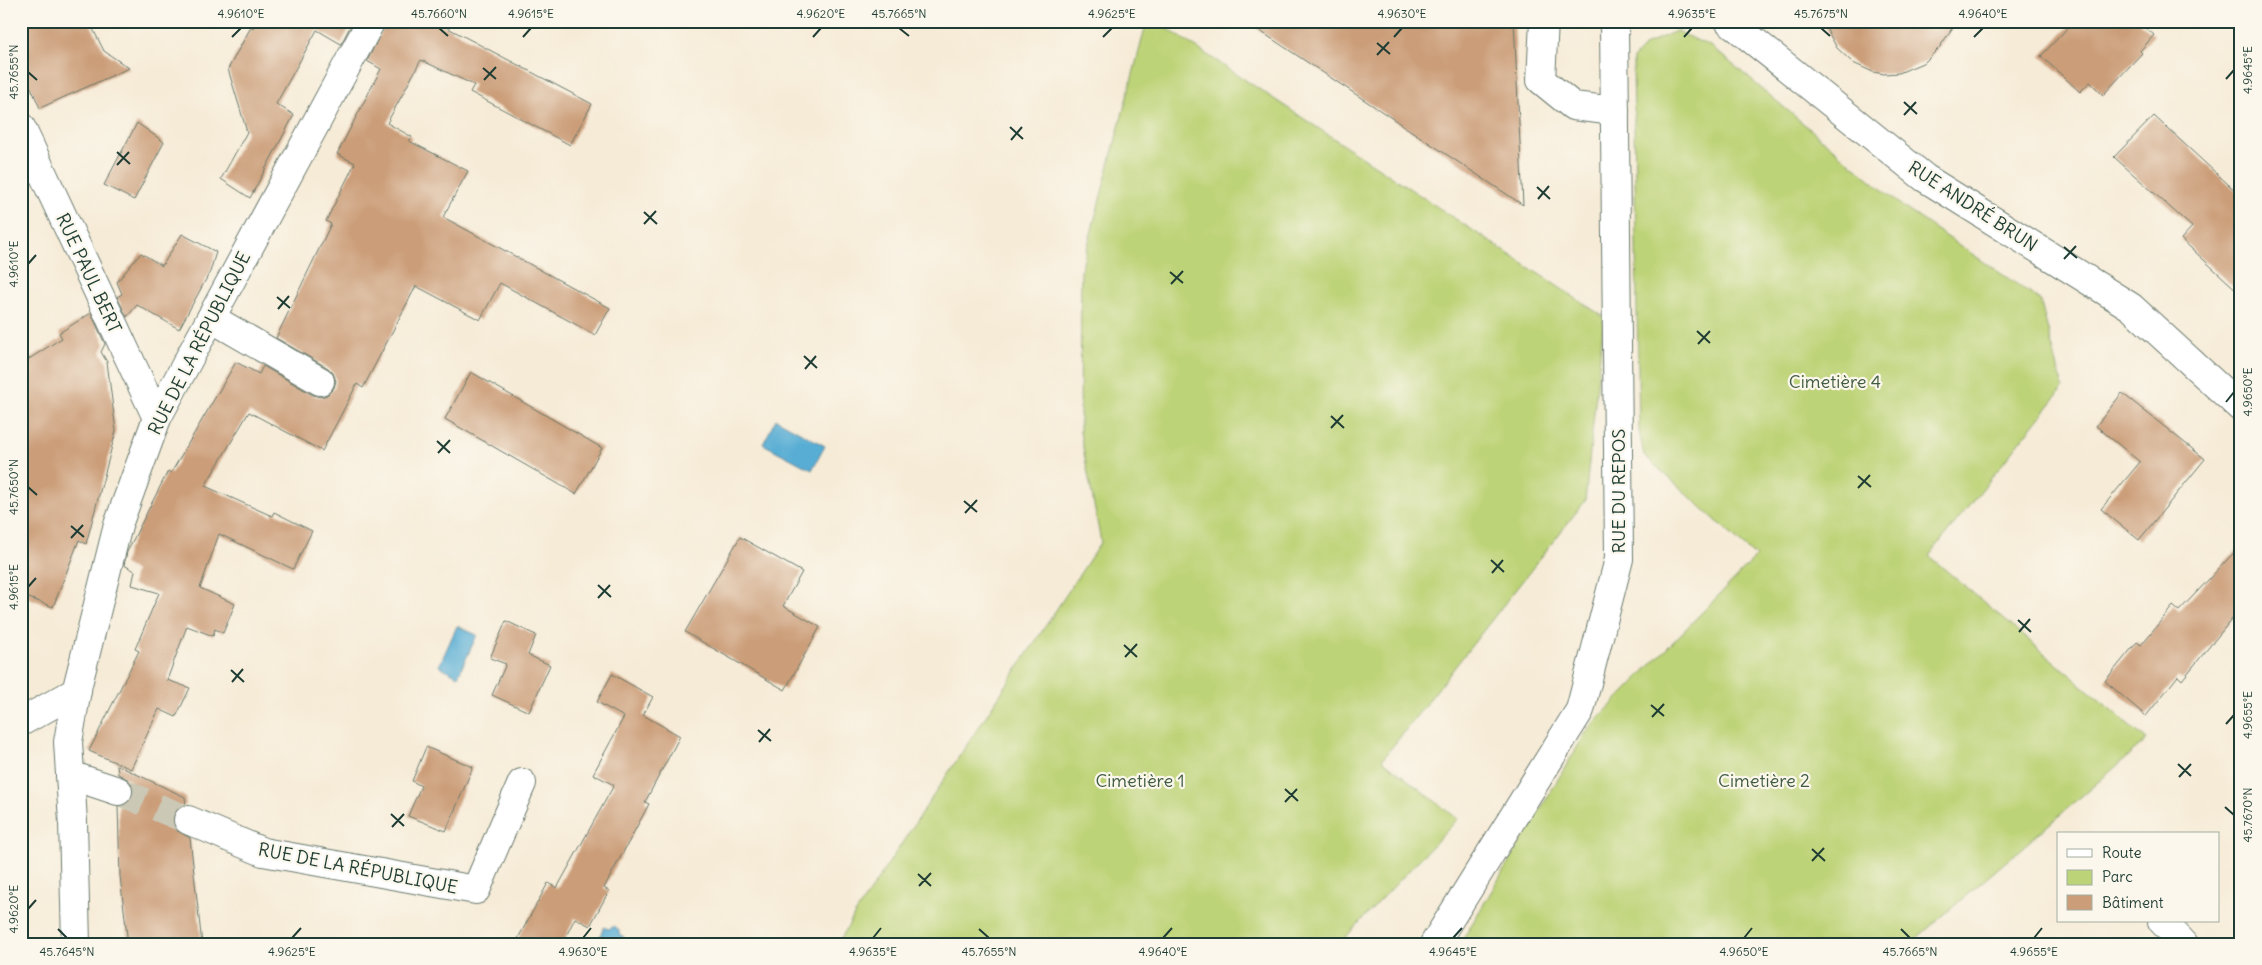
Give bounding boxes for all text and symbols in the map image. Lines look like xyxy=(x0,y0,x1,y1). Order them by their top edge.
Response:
text: 4.9610°E xyxy=(218,6,264,21)
text: 45.7660°N xyxy=(411,6,467,21)
text: 4.9615°E xyxy=(508,6,554,21)
text: 4.9620°E xyxy=(797,6,845,21)
text: 45.7665°N xyxy=(871,6,927,21)
text: 4.9625°E xyxy=(1088,6,1136,21)
text: 4.9630°E xyxy=(1377,6,1427,21)
text: 4.9635°E xyxy=(1668,6,1716,21)
text: 45.7675°N xyxy=(1794,6,1848,21)
text: 4.9640°E xyxy=(1958,6,2008,21)
text: 45.7655°N xyxy=(6,44,21,100)
text: 4.9645°E xyxy=(2240,46,2255,94)
street label: RUE ANDRÉ BRUN xyxy=(1904,156,2042,256)
street label: RUE PAUL BERT xyxy=(51,209,127,337)
text: 4.9610°E xyxy=(6,241,21,287)
street label: RUE DE LA RÉPUBLIQUE xyxy=(143,248,255,438)
text: 4.9650°E xyxy=(2240,367,2255,417)
park label: Cimetière 4 xyxy=(1789,370,1881,393)
street label: RUE DU REPOS xyxy=(1607,429,1630,553)
text: 45.7650°N xyxy=(6,459,21,515)
text: 4.9615°E xyxy=(6,564,21,610)
text: 4.9655°E xyxy=(2240,691,2255,739)
park label: Cimetière 1 xyxy=(1095,769,1185,792)
park label: Cimetière 2 xyxy=(1718,769,1810,792)
text: 45.7670°N xyxy=(2240,787,2255,843)
legend xyxy=(2057,832,2220,922)
street label: RUE DE LA RÉPUBLIQUE xyxy=(256,837,460,899)
text: Route xyxy=(2102,843,2142,862)
text: Parc xyxy=(2102,867,2133,886)
text: 4.9620°E xyxy=(6,885,21,933)
text: Bâtiment xyxy=(2102,893,2164,912)
text: 45.7645°N xyxy=(39,944,95,959)
text: 4.9625°E xyxy=(268,944,316,959)
text: 4.9630°E xyxy=(558,944,608,959)
text: 4.9635°E xyxy=(849,944,897,959)
text: 45.7655°N xyxy=(961,944,1017,959)
text: 4.9640°E xyxy=(1138,944,1188,959)
text: 4.9645°E xyxy=(1429,944,1477,959)
text: 4.9650°E xyxy=(1719,944,1769,959)
text: 45.7665°N xyxy=(1882,944,1938,959)
text: 4.9655°E xyxy=(2010,944,2058,959)

